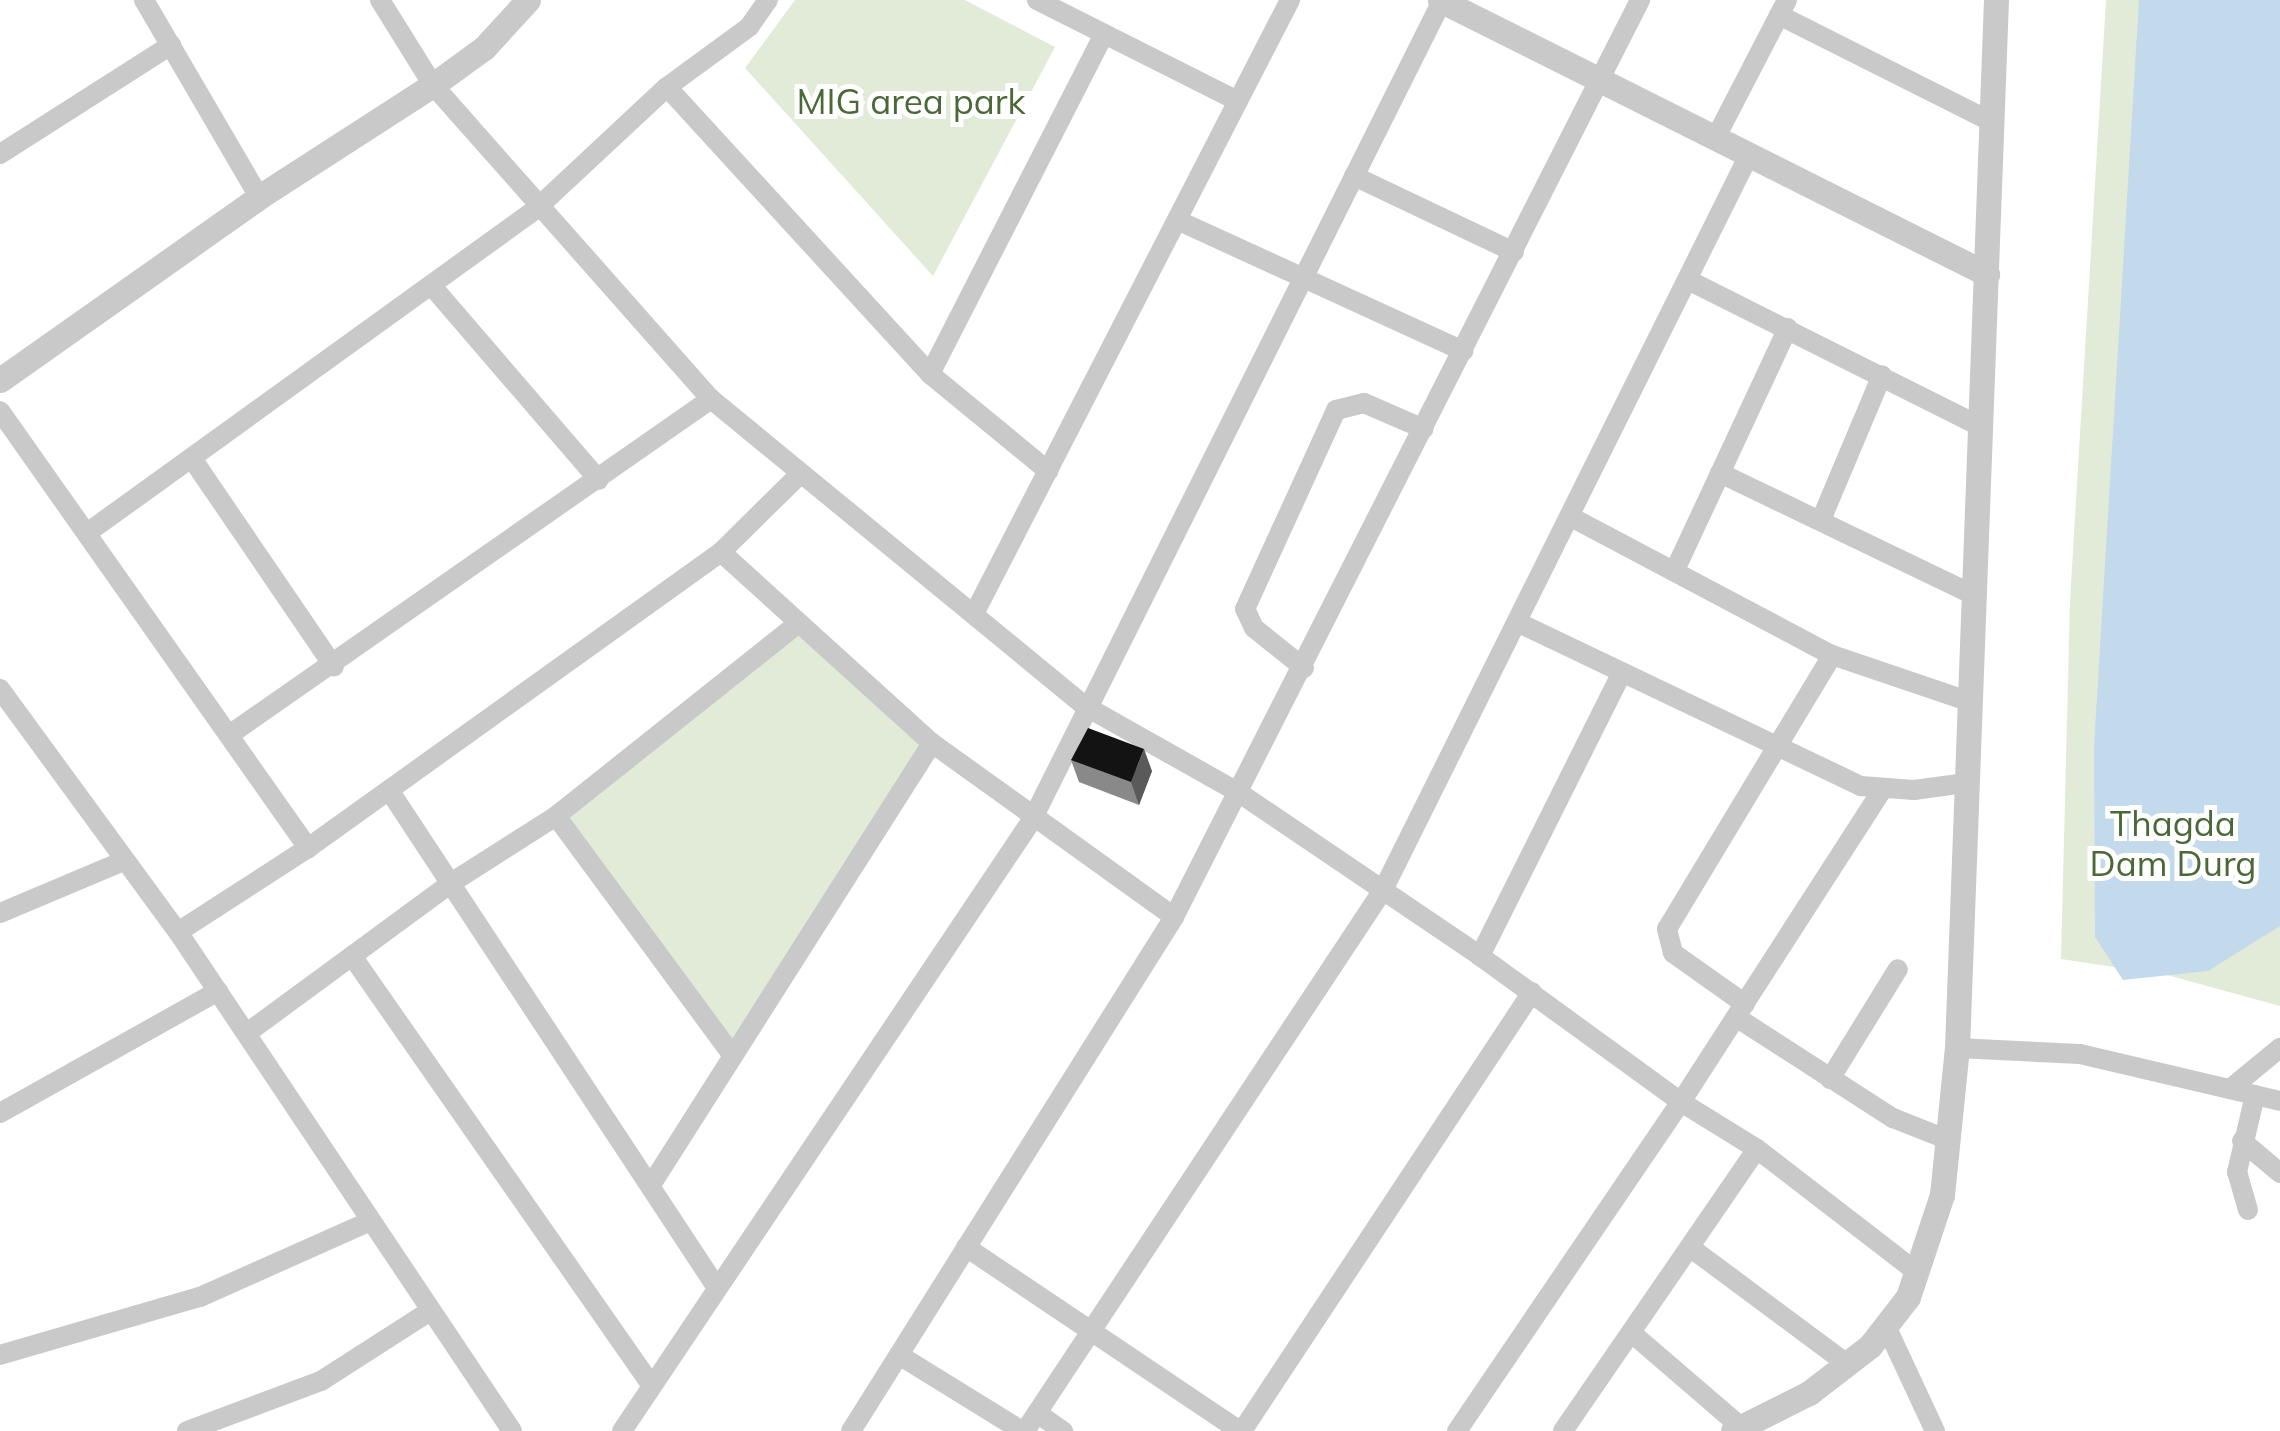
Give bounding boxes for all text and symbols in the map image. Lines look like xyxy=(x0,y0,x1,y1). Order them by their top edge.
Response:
park label: MIG area park xyxy=(796,80,1026,122)
park label: Thagda Dam Durg xyxy=(2090,802,2256,884)

